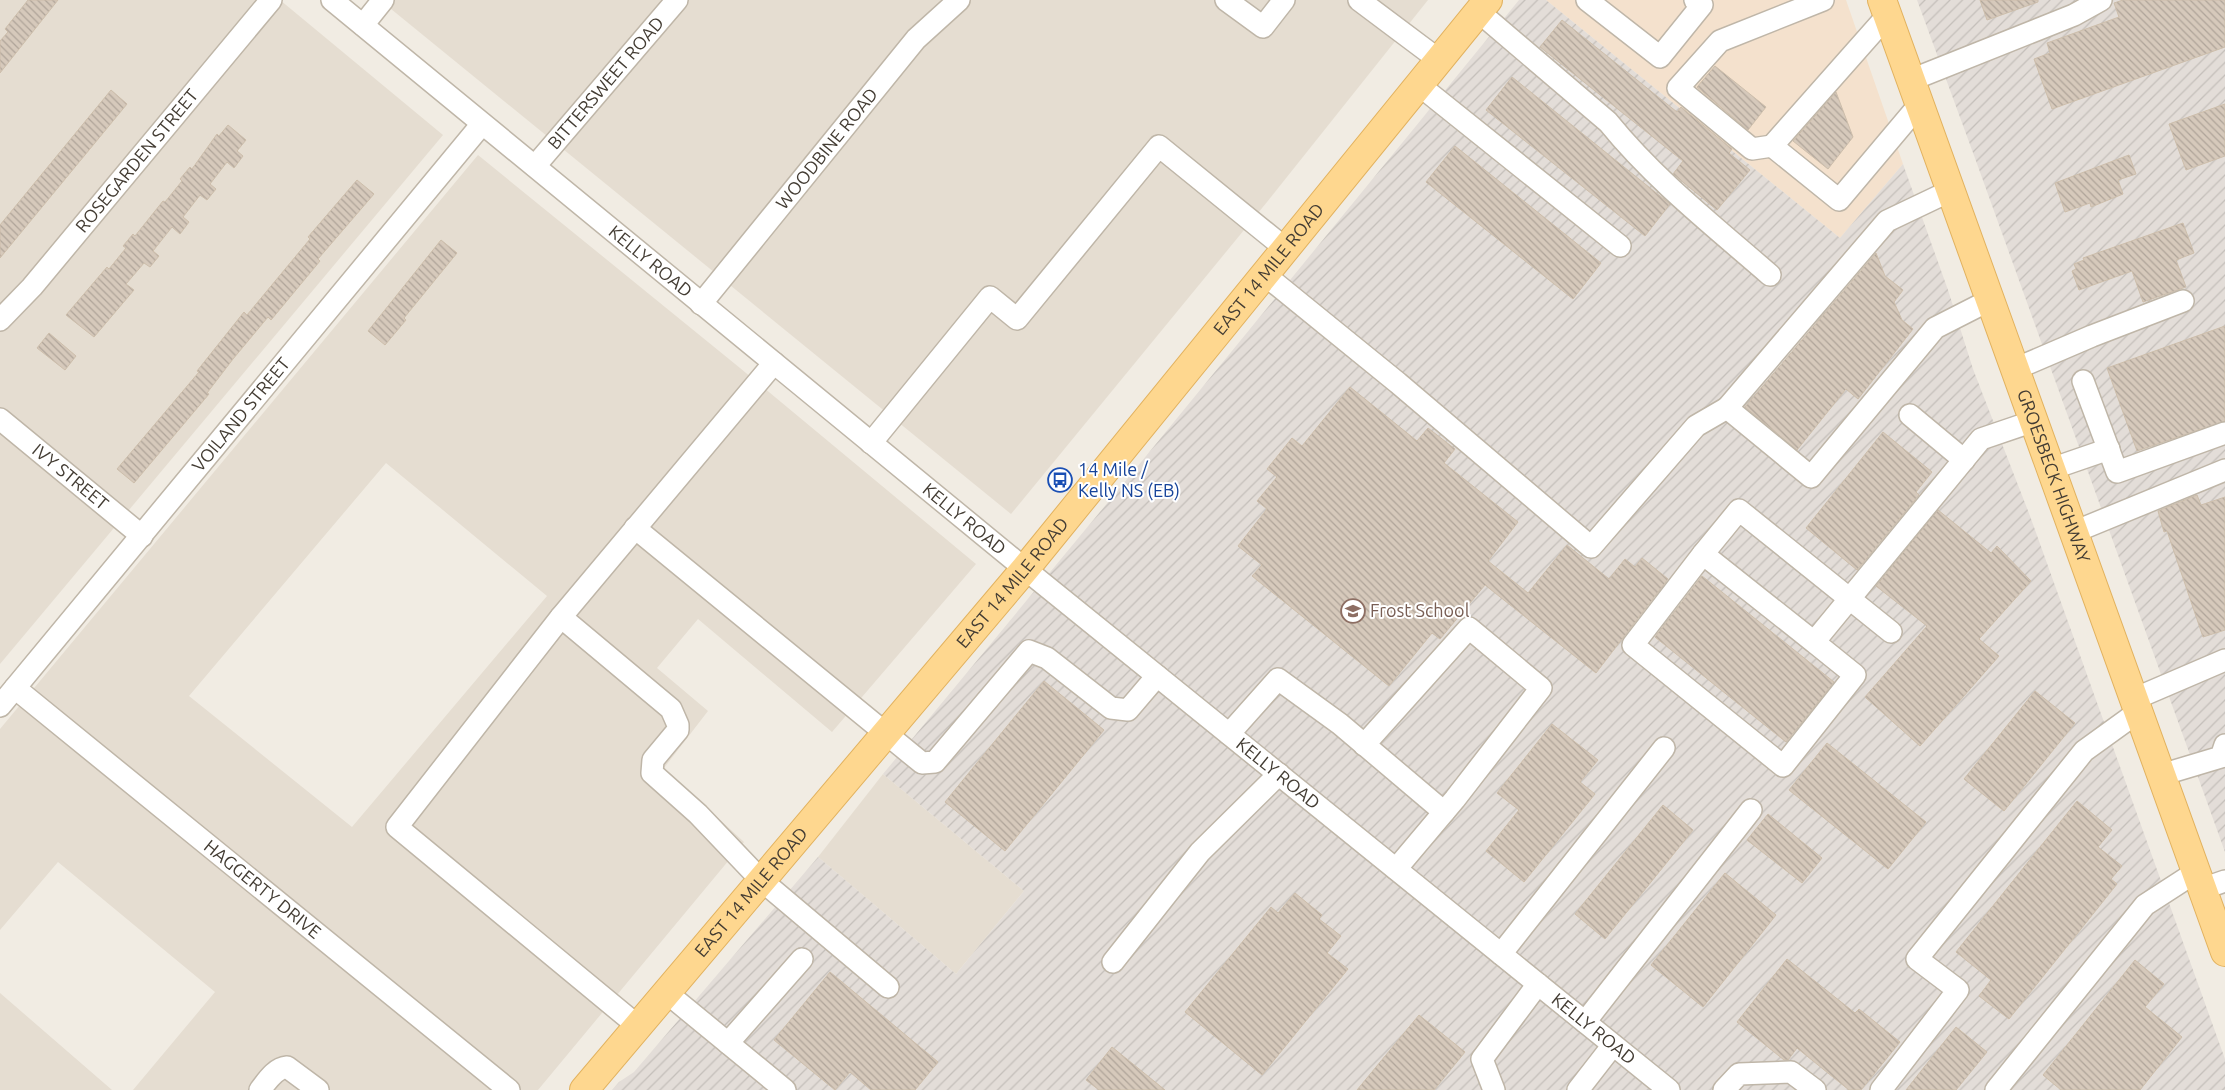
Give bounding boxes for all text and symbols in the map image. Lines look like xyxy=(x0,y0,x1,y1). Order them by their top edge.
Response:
street label: BITTERSWEET ROAD xyxy=(543,12,667,153)
street label: WOODBINE ROAD xyxy=(771,84,881,213)
street label: ROSEGARDEN STREET xyxy=(71,85,201,236)
street label: EAST 14 MILE ROAD xyxy=(1209,199,1327,338)
street label: KELLY ROAD xyxy=(605,221,697,301)
street label: VOILAND STREET xyxy=(187,353,293,475)
street label: GROESBECK HIGHWAY xyxy=(2014,386,2095,566)
street label: IVY STREET xyxy=(29,439,113,513)
place label: 14 Mile / Kelly NS (EB) xyxy=(1078,459,1180,501)
bus stop icon: 14 Mile / Kelly NS (EB) xyxy=(1047,467,1073,493)
street label: KELLY ROAD xyxy=(919,478,1010,558)
street label: EAST 14 MILE ROAD xyxy=(952,513,1072,651)
school or university icon: Frost School xyxy=(1340,598,1366,624)
place label: Frost School xyxy=(1370,600,1470,620)
street label: KELLY ROAD xyxy=(1233,733,1324,813)
street label: EAST 14 MILE ROAD xyxy=(690,823,811,961)
street label: HAGGERTY DRIVE xyxy=(201,835,325,942)
street label: KELLY ROAD xyxy=(1548,988,1640,1068)

